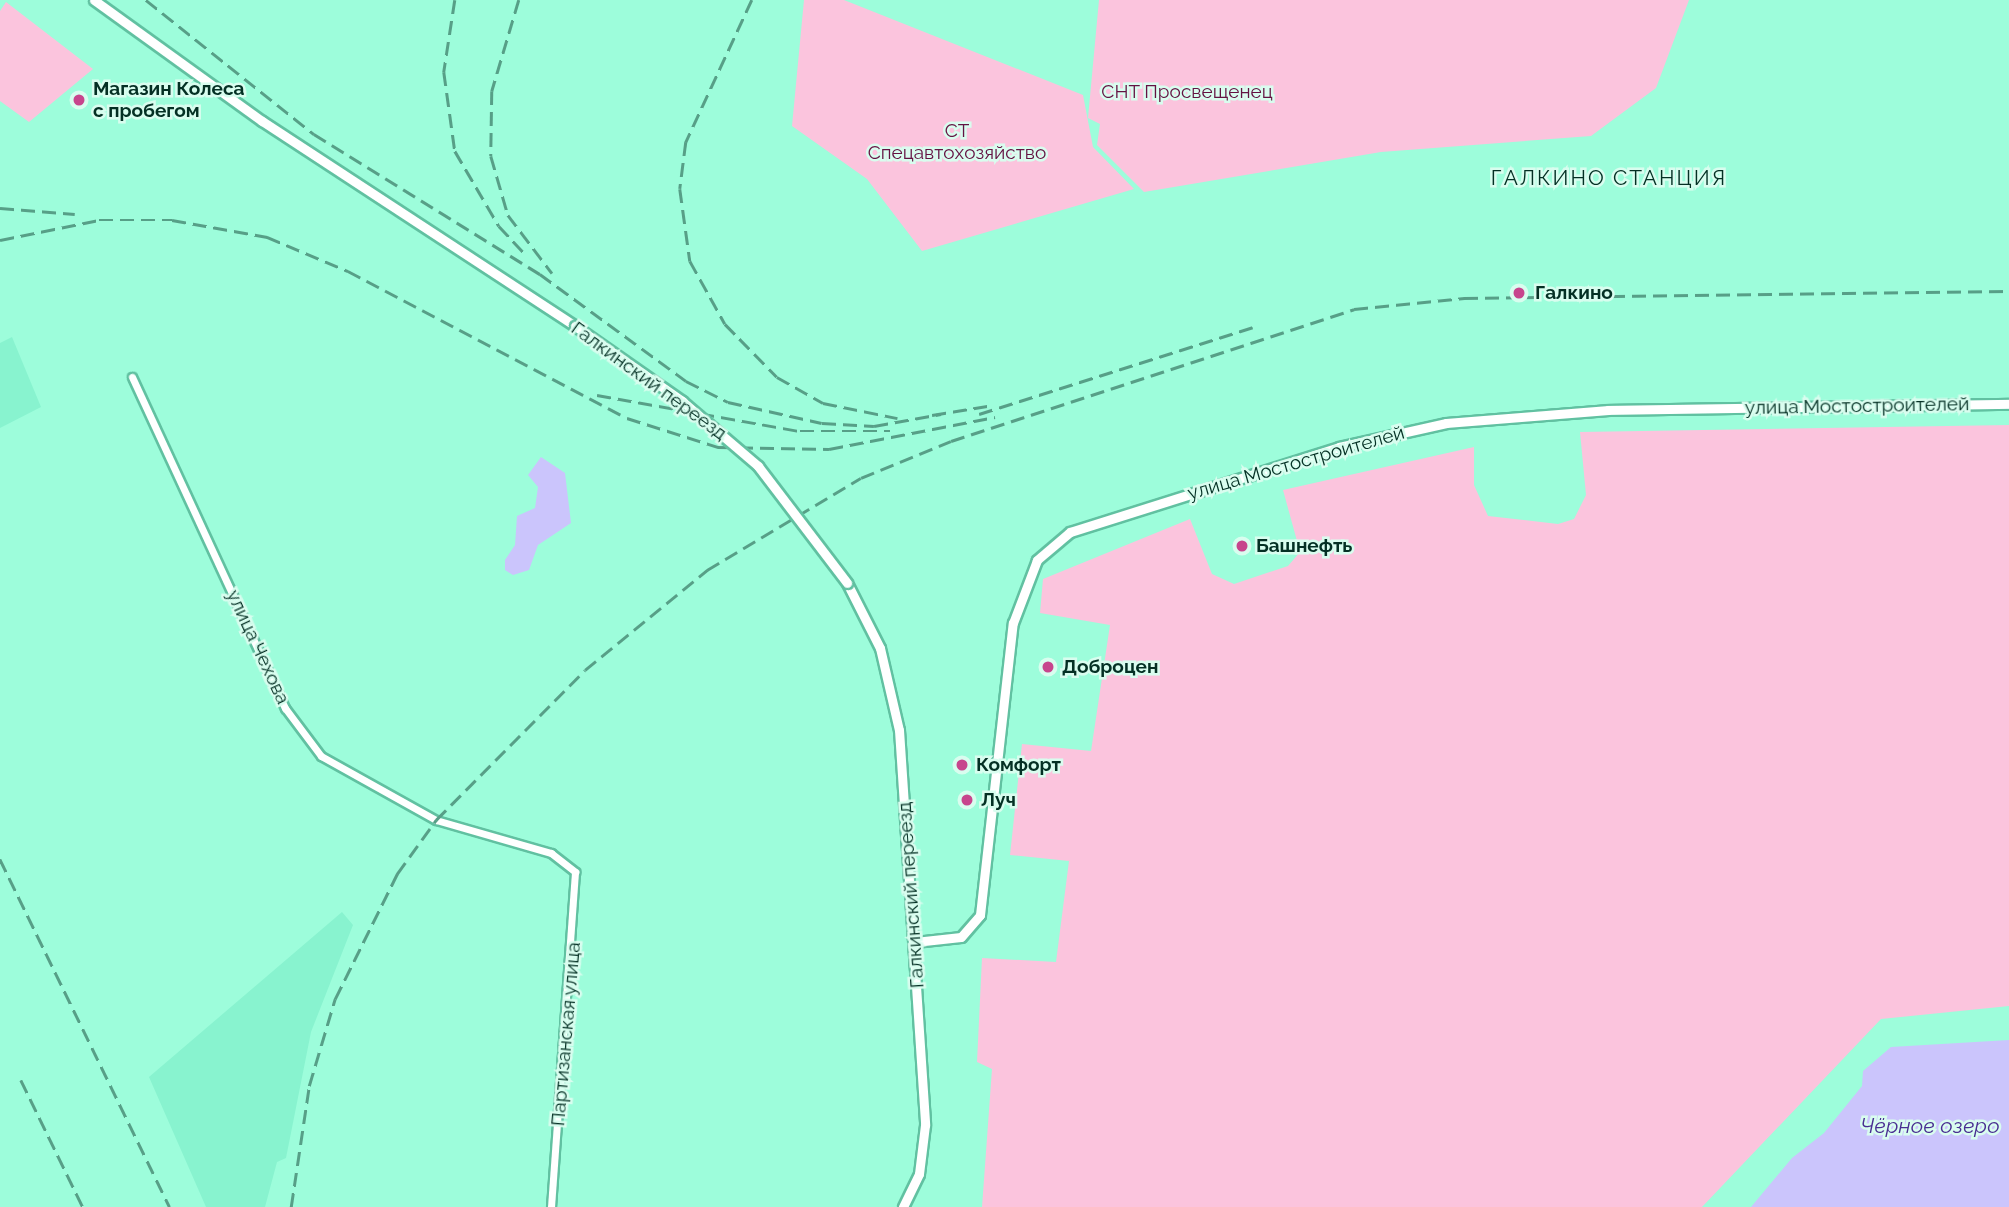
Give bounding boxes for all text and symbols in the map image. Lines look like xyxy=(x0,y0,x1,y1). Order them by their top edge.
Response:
place label: Магазин Колеса с пробегом xyxy=(93,78,245,122)
park label: СНТ Просвещенец xyxy=(1101,81,1273,103)
marker: Магазин Колеса с пробегом xyxy=(71,92,87,108)
park label: СТ Спецавтохозяйство xyxy=(868,120,1046,164)
district label: ГАЛКИНО СТАНЦИЯ xyxy=(1493,165,1725,191)
place label: Галкино xyxy=(1535,282,1613,304)
marker: Галкино xyxy=(1509,283,1529,303)
street label: Галкинский переезд xyxy=(567,317,731,445)
street label: улица Мостостроителей xyxy=(1745,393,1969,419)
street label: улица Мостостроителей xyxy=(1185,421,1407,505)
place label: Башнефть xyxy=(1256,535,1352,557)
marker: Башнефть xyxy=(1234,538,1250,554)
street label: улица Чехова xyxy=(222,586,294,708)
place label: Доброцен xyxy=(1062,656,1158,678)
marker: Доброцен xyxy=(1040,659,1056,675)
place label: Комфорт xyxy=(976,754,1061,776)
marker: Комфорт xyxy=(954,757,970,773)
place label: Луч xyxy=(981,789,1016,811)
marker: Луч xyxy=(959,792,975,808)
street label: Галкинский переезд xyxy=(893,801,929,989)
street label: Партизанская улица xyxy=(547,941,585,1127)
water label: Чёрное озеро xyxy=(1860,1113,2000,1139)

